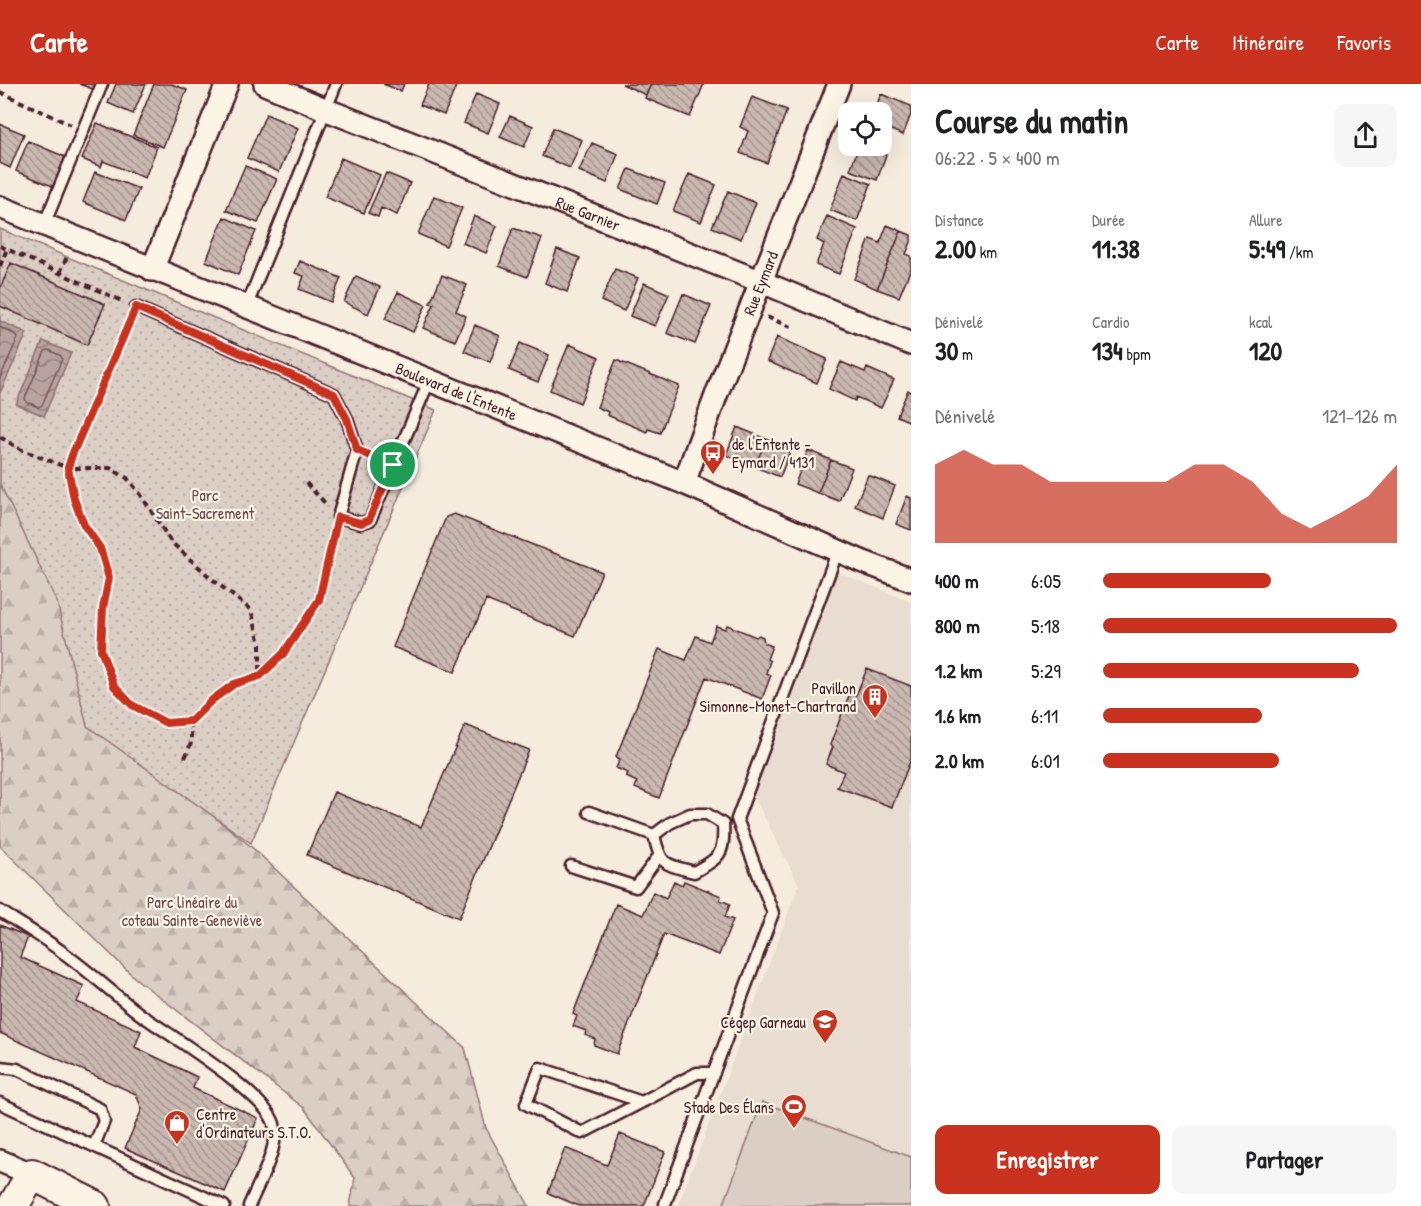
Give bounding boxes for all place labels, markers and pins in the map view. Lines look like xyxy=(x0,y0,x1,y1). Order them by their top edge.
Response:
place label: de l'Entente - Eymard / 4131 xyxy=(732,433,814,473)
bus stop icon: de l'Entente - Eymard / 4131 xyxy=(698,438,728,476)
pin xyxy=(367,439,418,490)
place label: Pavillon Simonne-Monet-Chartrand xyxy=(700,677,856,717)
building icon: Pavillon Simonne-Monet-Chartrand xyxy=(860,682,890,720)
school or university icon: Cégep Garneau xyxy=(810,1007,840,1045)
place label: Cégep Garneau xyxy=(720,1011,807,1033)
sports icon: Stade Des Élans xyxy=(779,1092,809,1130)
place label: Stade Des Élans xyxy=(684,1096,774,1118)
place label: Centre d'Ordinateurs S.T.O. xyxy=(196,1103,312,1143)
shop icon: Centre d'Ordinateurs S.T.O. xyxy=(162,1108,192,1146)

